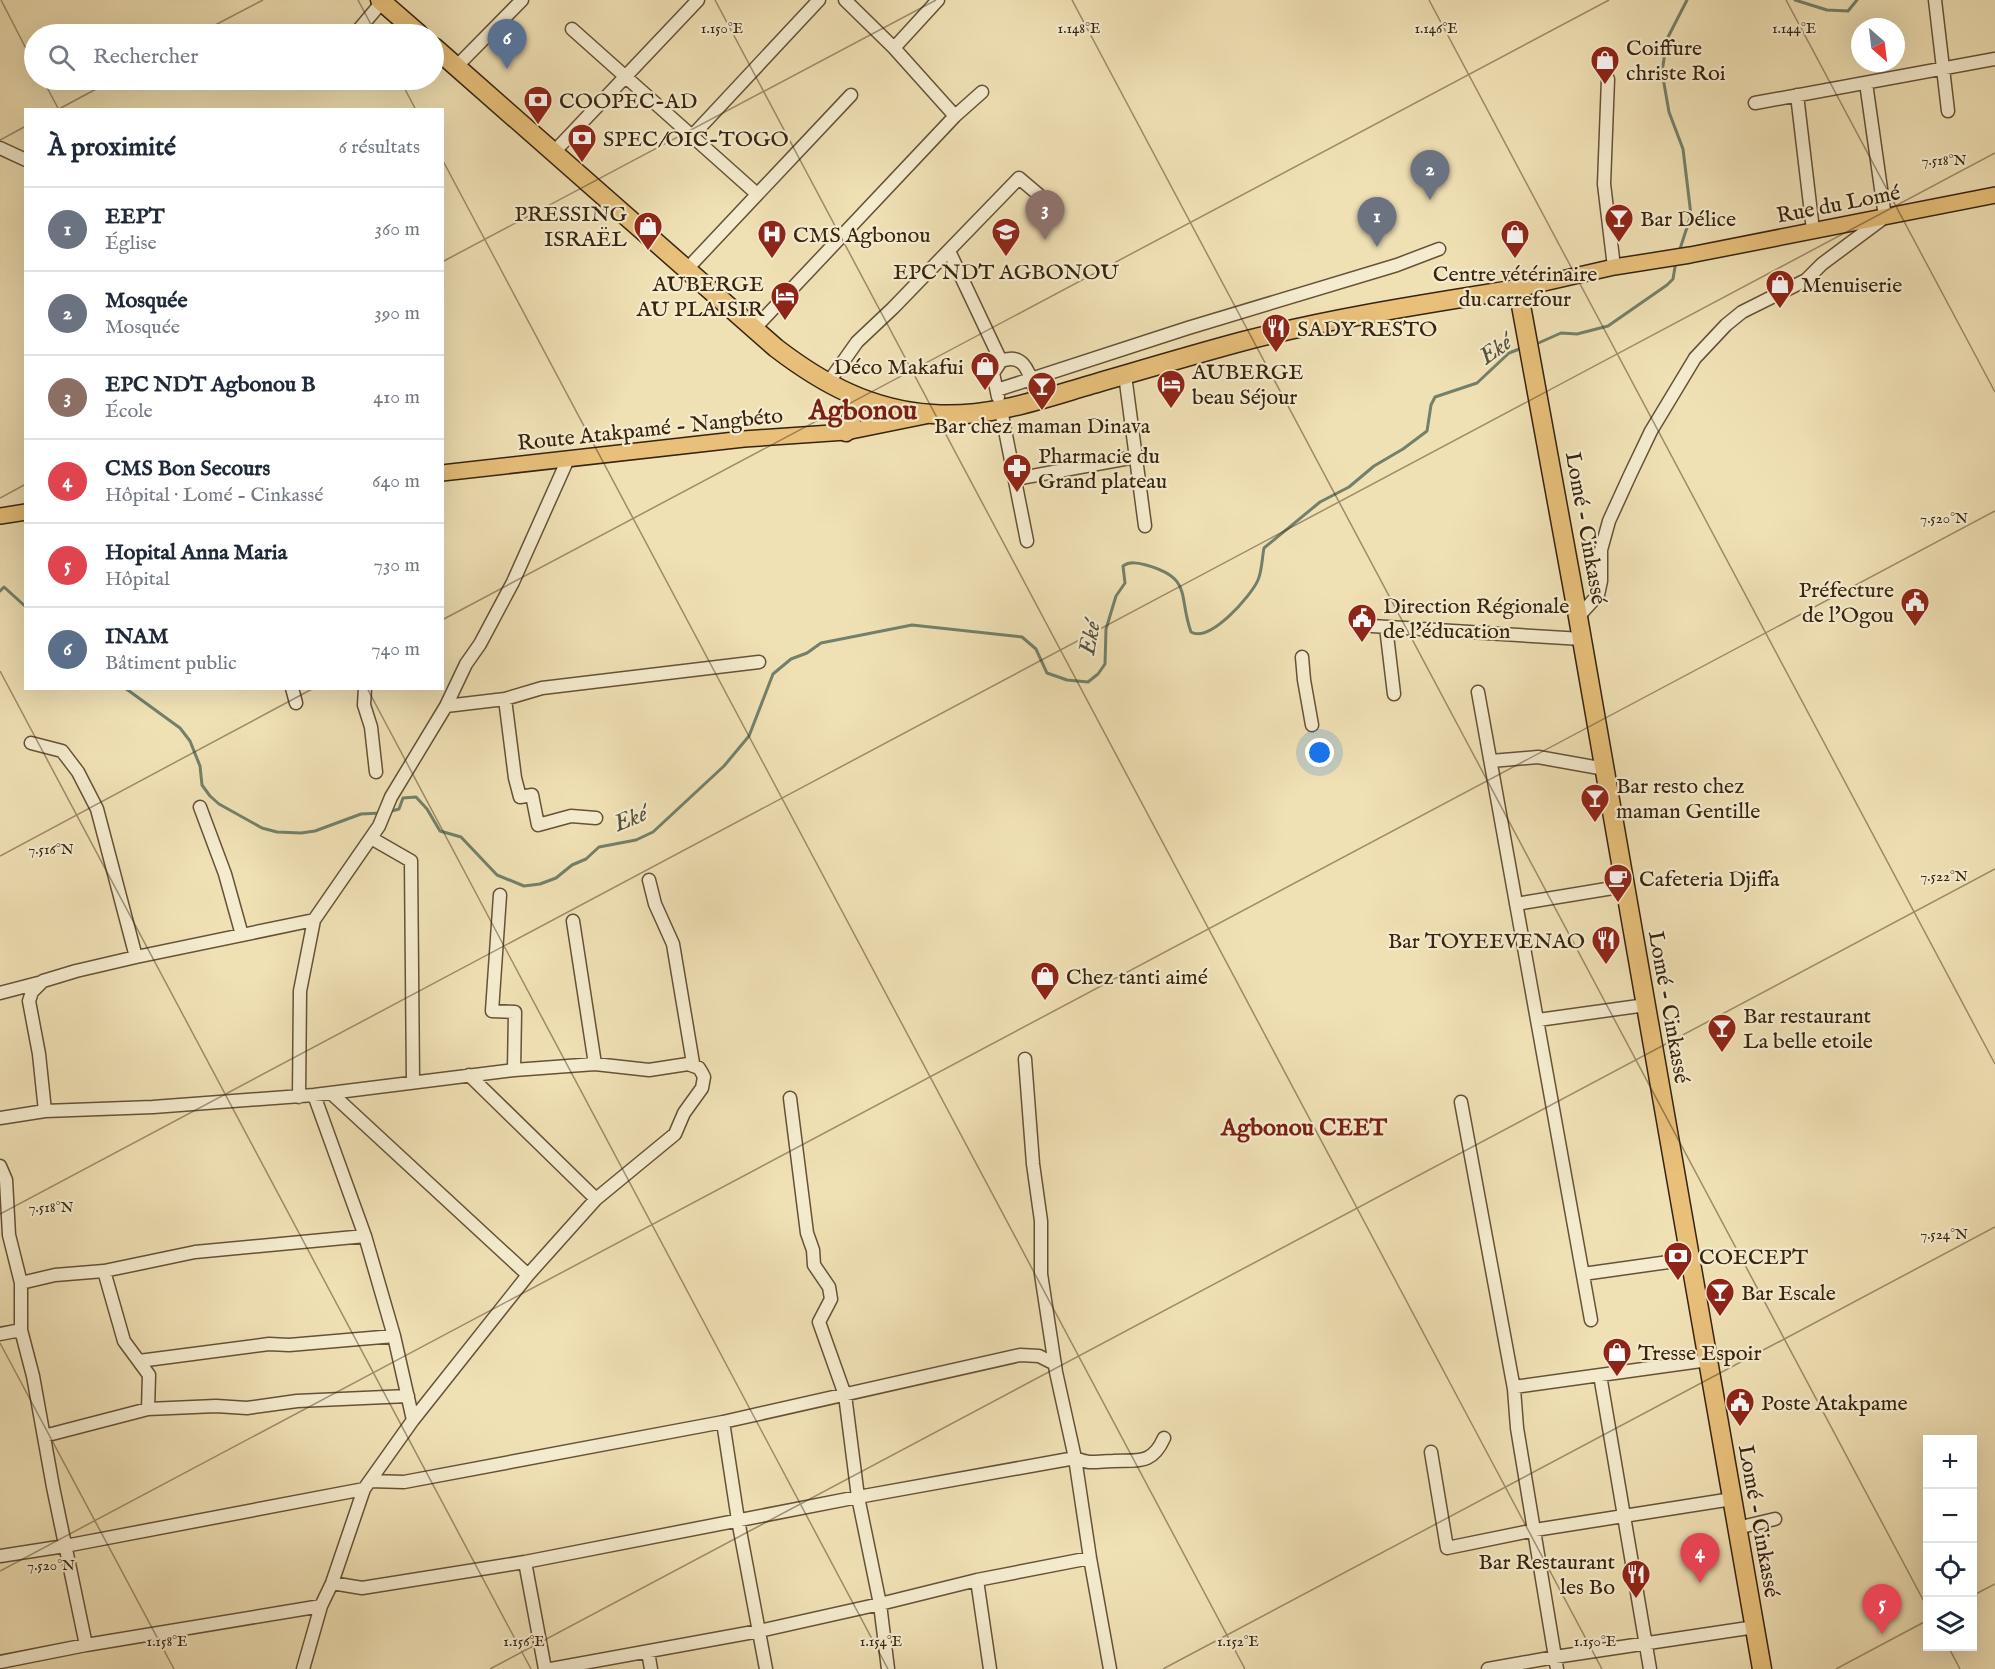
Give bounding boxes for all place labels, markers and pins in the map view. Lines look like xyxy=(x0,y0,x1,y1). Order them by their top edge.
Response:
pin: 6 xyxy=(488,20,526,69)
place label: Coiffure christe Roi xyxy=(1626,35,1726,88)
shop icon: Coiffure christe Roi xyxy=(1589,44,1621,86)
bank icon: COOPEC-AD xyxy=(522,84,554,126)
place label: COOPEC-AD xyxy=(559,88,697,116)
bank icon: SPEC/OIC-TOGO xyxy=(566,122,598,164)
place label: SPEC/OIC-TOGO xyxy=(603,126,789,154)
pin: 2 xyxy=(1410,150,1450,200)
pin: 3 xyxy=(1026,190,1064,240)
pin: 1 xyxy=(1358,198,1396,247)
place label: PRESSING ISRAËL xyxy=(514,201,628,254)
bar icon: Bar Délice xyxy=(1603,202,1635,244)
place label: Bar Délice xyxy=(1640,206,1736,234)
shop icon: PRESSING ISRAËL xyxy=(632,210,664,252)
school or university icon: EPC NDT AGBONOU xyxy=(990,216,1022,258)
hospital icon: CMS Agbonou xyxy=(756,218,788,260)
shop icon: Centre vétérinaire du carrefour xyxy=(1499,218,1531,260)
place label: CMS Agbonou xyxy=(793,222,931,250)
place label: EPC NDT AGBONOU xyxy=(893,259,1119,287)
place label: Centre vétérinaire du carrefour xyxy=(1433,261,1597,314)
shop icon: Menuiserie xyxy=(1764,268,1796,310)
place label: AUBERGE AU PLAISIR xyxy=(636,271,765,324)
place label: Menuiserie xyxy=(1801,272,1902,300)
hotel icon: AUBERGE AU PLAISIR xyxy=(769,280,801,322)
restaurant icon: SADY RESTO xyxy=(1260,312,1292,354)
place label: SADY RESTO xyxy=(1297,316,1437,344)
shop icon: Déco Makafui xyxy=(969,350,1001,392)
place label: Déco Makafui xyxy=(833,354,964,382)
place label: AUBERGE beau Séjour xyxy=(1191,359,1303,412)
hotel icon: AUBERGE beau Séjour xyxy=(1155,368,1187,410)
bar icon: Bar chez maman Dinava xyxy=(1026,370,1058,412)
place label: Bar chez maman Dinava xyxy=(934,413,1151,441)
place label: Pharmacie du Grand plateau xyxy=(1038,443,1167,496)
pharmacy icon: Pharmacie du Grand plateau xyxy=(1001,452,1033,494)
place label: Préfecture de l'Ogou xyxy=(1799,577,1894,630)
public building icon: Préfecture de l'Ogou xyxy=(1899,586,1931,628)
place label: Direction Régionale de l'éducation xyxy=(1383,593,1569,646)
public building icon: Direction Régionale de l'éducation xyxy=(1346,602,1378,644)
place label: Bar resto chez maman Gentille xyxy=(1616,773,1760,826)
bar icon: Bar resto chez maman Gentille xyxy=(1579,782,1611,824)
cafe icon: Cafeteria Djiffa xyxy=(1602,862,1634,904)
place label: Cafeteria Djiffa xyxy=(1639,866,1780,894)
restaurant icon: Bar TOYEEVENAO xyxy=(1590,924,1622,966)
place label: Bar TOYEEVENAO xyxy=(1388,928,1585,956)
shop icon: Chez tanti aimé xyxy=(1029,960,1061,1002)
place label: Chez tanti aimé xyxy=(1066,964,1208,992)
place label: Bar restaurant La belle etoile xyxy=(1743,1003,1873,1056)
bar icon: Bar restaurant La belle etoile xyxy=(1706,1012,1738,1054)
bank icon: COECEPT xyxy=(1662,1240,1694,1282)
place label: COECEPT xyxy=(1699,1244,1808,1272)
bar icon: Bar Escale xyxy=(1704,1276,1736,1318)
place label: Bar Escale xyxy=(1741,1280,1836,1308)
shop icon: Tresse Espoir xyxy=(1601,1336,1633,1378)
place label: Tresse Espoir xyxy=(1638,1340,1762,1368)
public building icon: Poste Atakpame xyxy=(1724,1386,1756,1428)
place label: Poste Atakpame xyxy=(1761,1390,1907,1418)
pin: 4 xyxy=(1680,1534,1720,1583)
place label: Bar Restaurant les Bo xyxy=(1478,1549,1615,1602)
restaurant icon: Bar Restaurant les Bo xyxy=(1620,1558,1652,1600)
pin: 5 xyxy=(1862,1584,1902,1634)

